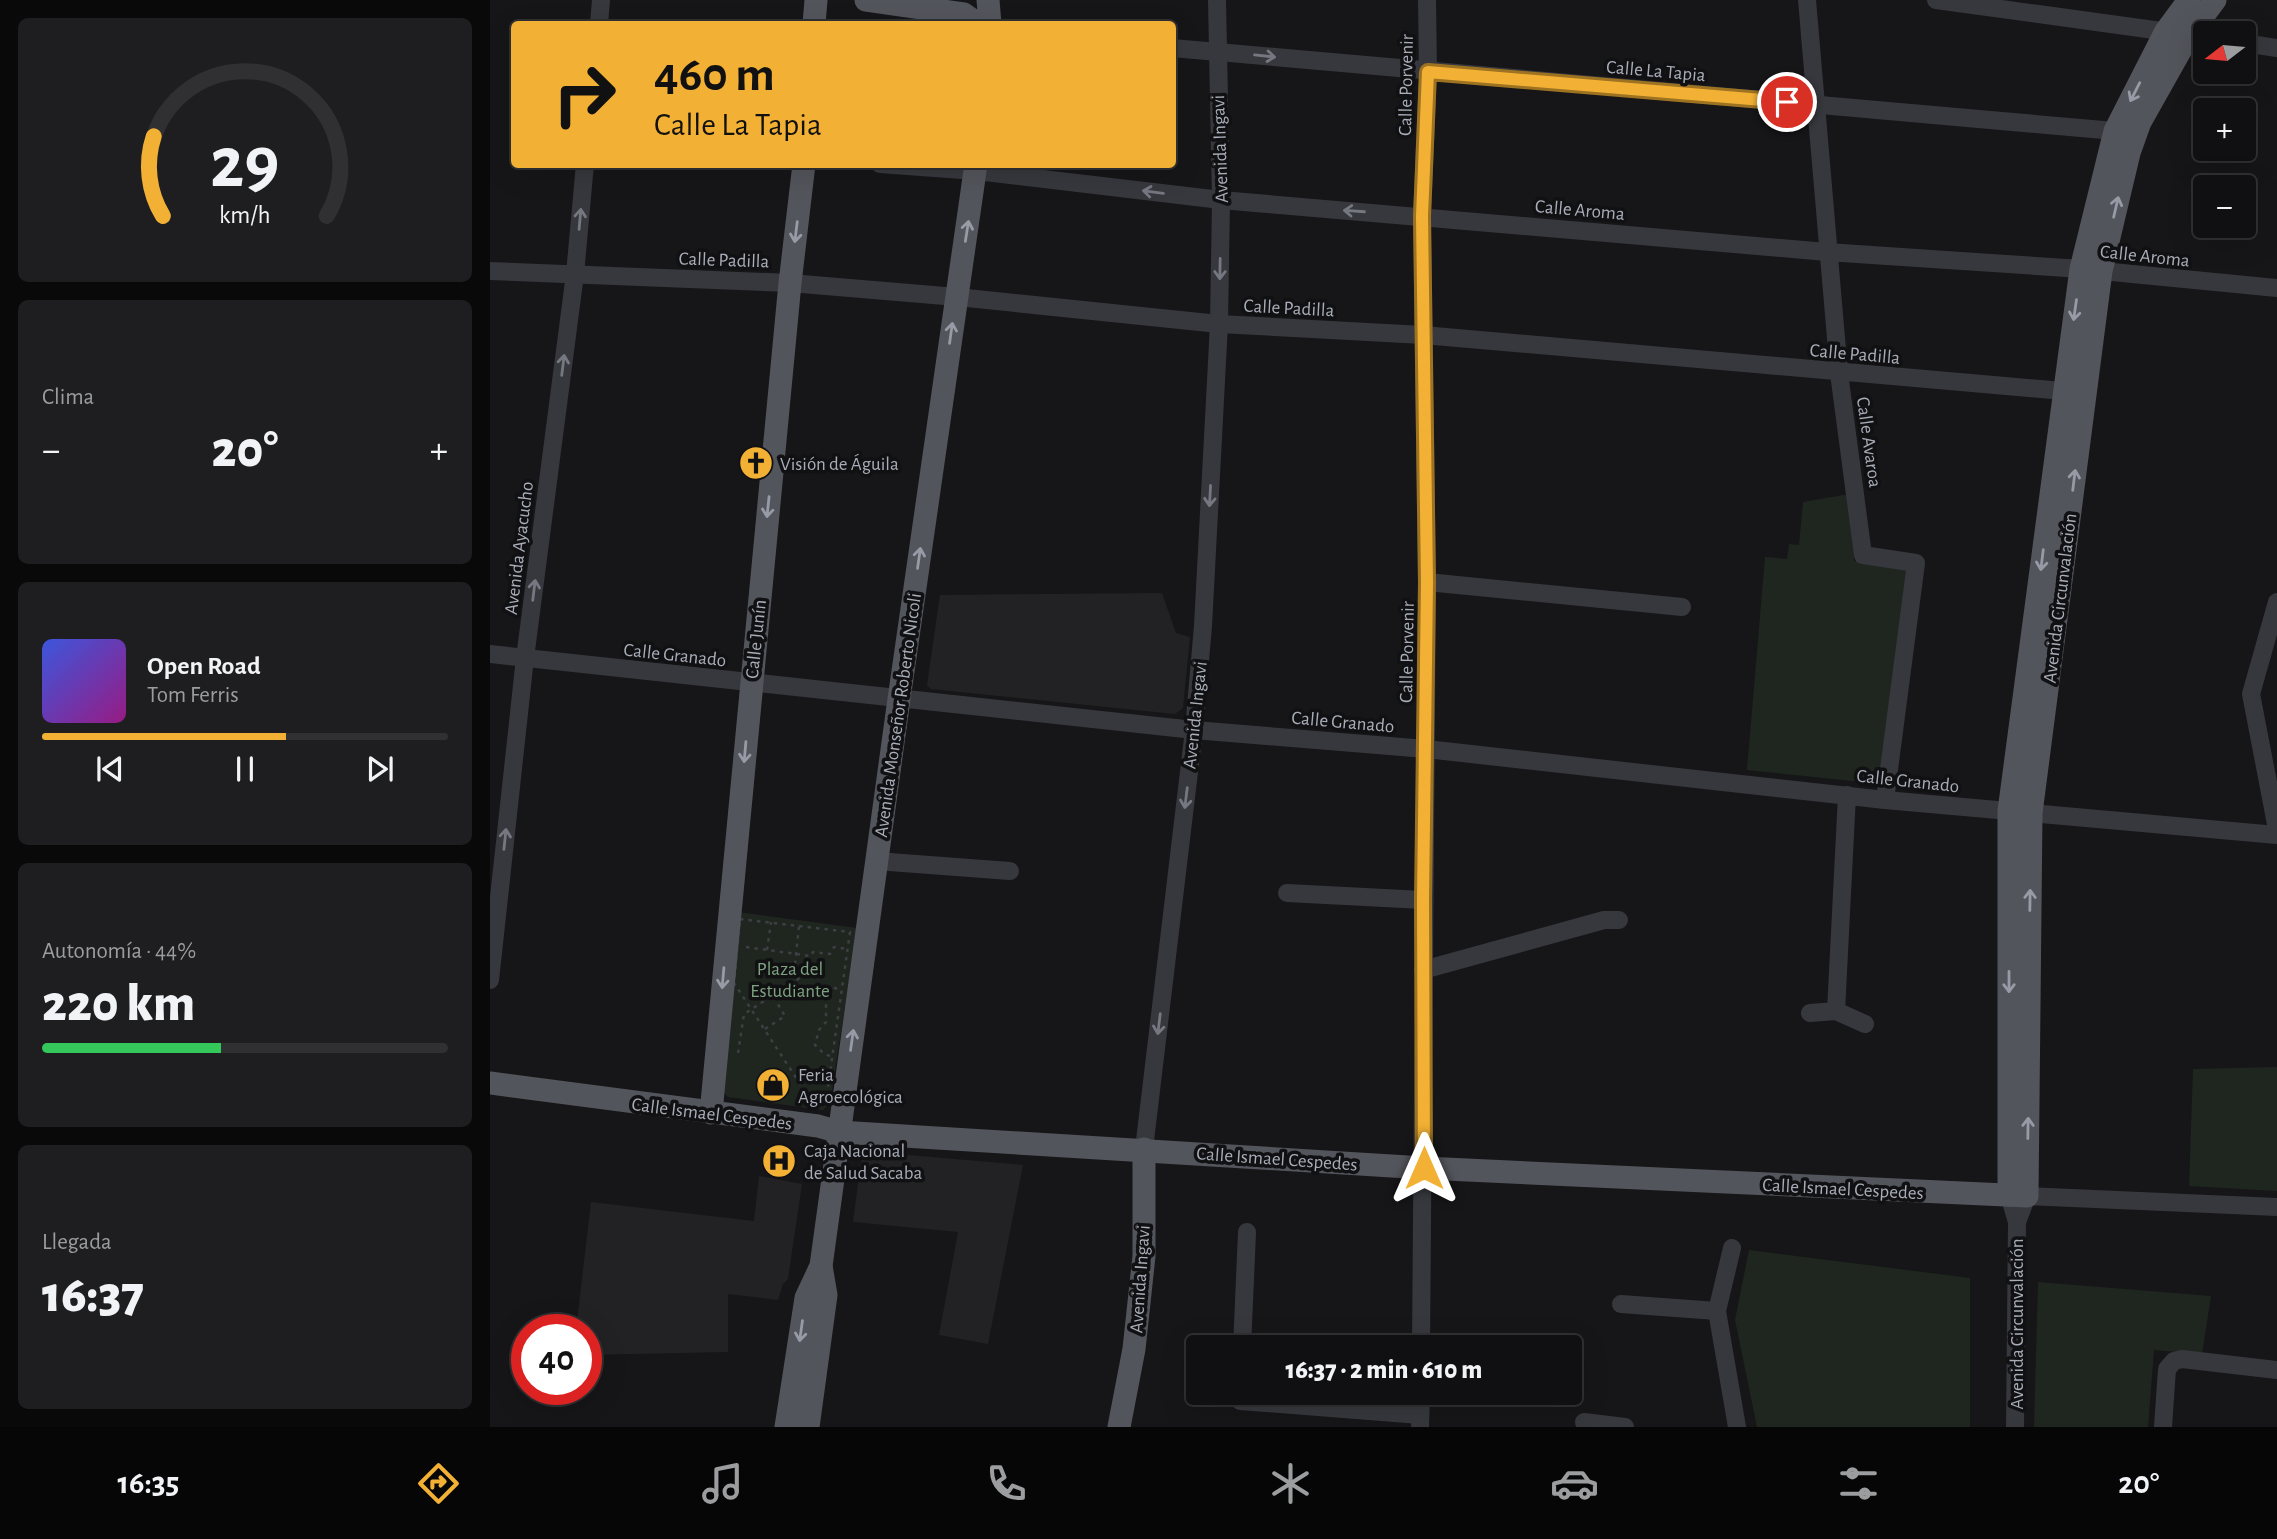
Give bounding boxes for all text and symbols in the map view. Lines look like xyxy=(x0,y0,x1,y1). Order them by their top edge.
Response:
north arrow xyxy=(2193,21,2256,84)
map controls xyxy=(2193,21,2256,238)
street label: Calle Porvenir xyxy=(1396,34,1417,136)
icon: right xyxy=(539,49,630,140)
one-way arrow xyxy=(1253,50,1276,63)
text: 460 m xyxy=(654,51,775,100)
street label: Calle La Tapia xyxy=(1605,58,1707,85)
pin xyxy=(1757,72,1817,132)
one-way arrow xyxy=(2127,81,2141,102)
icon: arrive xyxy=(1768,83,1806,121)
street label: Avenida Ingavi xyxy=(1209,95,1232,203)
button: + xyxy=(2193,98,2256,161)
text: Calle La Tapia xyxy=(654,109,822,141)
text: 29 xyxy=(210,128,280,201)
button: − xyxy=(2193,175,2256,238)
one-way arrow xyxy=(1142,186,1165,199)
one-way arrow xyxy=(2110,196,2123,219)
street label: Calle Aroma xyxy=(1534,197,1626,224)
text: km/h xyxy=(219,203,271,228)
one-way arrow xyxy=(1343,204,1365,217)
one-way arrow xyxy=(574,208,587,231)
one-way arrow xyxy=(789,220,802,243)
one-way arrow xyxy=(960,220,973,242)
street label: Calle Aroma xyxy=(2099,242,2191,271)
street label: Calle Padilla xyxy=(678,249,770,272)
one-way arrow xyxy=(1213,257,1227,280)
street label: Calle Padilla xyxy=(1243,297,1335,320)
one-way arrow xyxy=(2069,299,2082,321)
one-way arrow xyxy=(945,322,958,345)
street label: Calle Padilla xyxy=(1809,341,1901,368)
one-way arrow xyxy=(557,354,570,376)
text: Clima xyxy=(42,386,94,409)
street label: Calle Avaroa xyxy=(1853,396,1884,489)
text: 20° xyxy=(211,424,279,476)
text: − xyxy=(42,432,60,470)
text: + xyxy=(430,432,448,470)
church icon: Visión de Águila xyxy=(737,444,775,482)
place label: Visión de Águila xyxy=(780,453,899,474)
one-way arrow xyxy=(2068,469,2081,492)
street label: Avenida Ayacucho xyxy=(502,481,537,616)
one-way arrow xyxy=(1204,484,1217,507)
one-way arrow xyxy=(761,496,774,518)
street label: Avenida Circunvalación xyxy=(2041,512,2080,684)
one-way arrow xyxy=(913,547,926,570)
one-way arrow xyxy=(2035,548,2048,571)
one-way arrow xyxy=(528,579,541,602)
street label: Avenida Monseñor Roberto Nicoli xyxy=(872,592,925,839)
street label: Calle Junín xyxy=(743,599,770,680)
street label: Calle Porvenir xyxy=(1397,601,1418,703)
street label: Calle Granado xyxy=(623,641,727,670)
text: Open Road xyxy=(147,653,261,679)
street label: Avenida Ingavi xyxy=(1180,660,1211,770)
text: Tom Ferris xyxy=(147,684,239,707)
street label: Calle Granado xyxy=(1291,709,1395,736)
one-way arrow xyxy=(738,740,751,762)
icon: previous xyxy=(91,750,129,788)
icon: pause xyxy=(226,750,264,788)
icon: next xyxy=(361,750,399,788)
street label: Calle Granado xyxy=(1856,767,1960,796)
one-way arrow xyxy=(1179,786,1192,809)
one-way arrow xyxy=(499,828,512,850)
one-way arrow xyxy=(2024,889,2037,912)
text: Autonomía · 44% xyxy=(42,940,196,963)
park label: Plaza del Estudiante xyxy=(750,960,830,1001)
one-way arrow xyxy=(717,966,730,989)
one-way arrow xyxy=(2002,970,2016,993)
text: 220 km xyxy=(42,978,195,1030)
one-way arrow xyxy=(1152,1012,1165,1035)
one-way arrow xyxy=(846,1029,859,1052)
shop icon: Feria Agroecológica xyxy=(754,1066,792,1104)
place label: Feria Agroecológica xyxy=(798,1066,903,1107)
street label: Calle Ismael Cespedes xyxy=(630,1095,793,1134)
one-way arrow xyxy=(2021,1117,2035,1140)
position arrow xyxy=(1387,1131,1461,1205)
hospital icon: Caja Nacional de Salud Sacaba xyxy=(760,1142,798,1180)
place label: Caja Nacional de Salud Sacaba xyxy=(804,1142,922,1183)
street label: Calle Ismael Cespedes xyxy=(1196,1144,1358,1175)
street label: Calle Ismael Cespedes xyxy=(1762,1176,1924,1203)
street label: Avenida Ingavi xyxy=(1127,1224,1154,1334)
text: Llegada xyxy=(42,1231,112,1254)
street label: Avenida Circunvalación xyxy=(2008,1239,2027,1409)
text: 16:37 xyxy=(42,1269,144,1321)
speed limit sign: 40 xyxy=(511,1314,602,1405)
one-way arrow xyxy=(794,1319,807,1342)
text: 16:37 · 2 min · 610 m xyxy=(1286,1357,1482,1383)
icon: directions xyxy=(414,1459,463,1508)
icon: music xyxy=(698,1459,747,1508)
icon: phone xyxy=(982,1459,1031,1508)
icon: climate xyxy=(1266,1459,1315,1508)
icon: car xyxy=(1550,1459,1599,1508)
icon: filters xyxy=(1834,1459,1883,1508)
text: 16:35 xyxy=(117,1467,179,1499)
text: 20° xyxy=(2118,1467,2159,1499)

